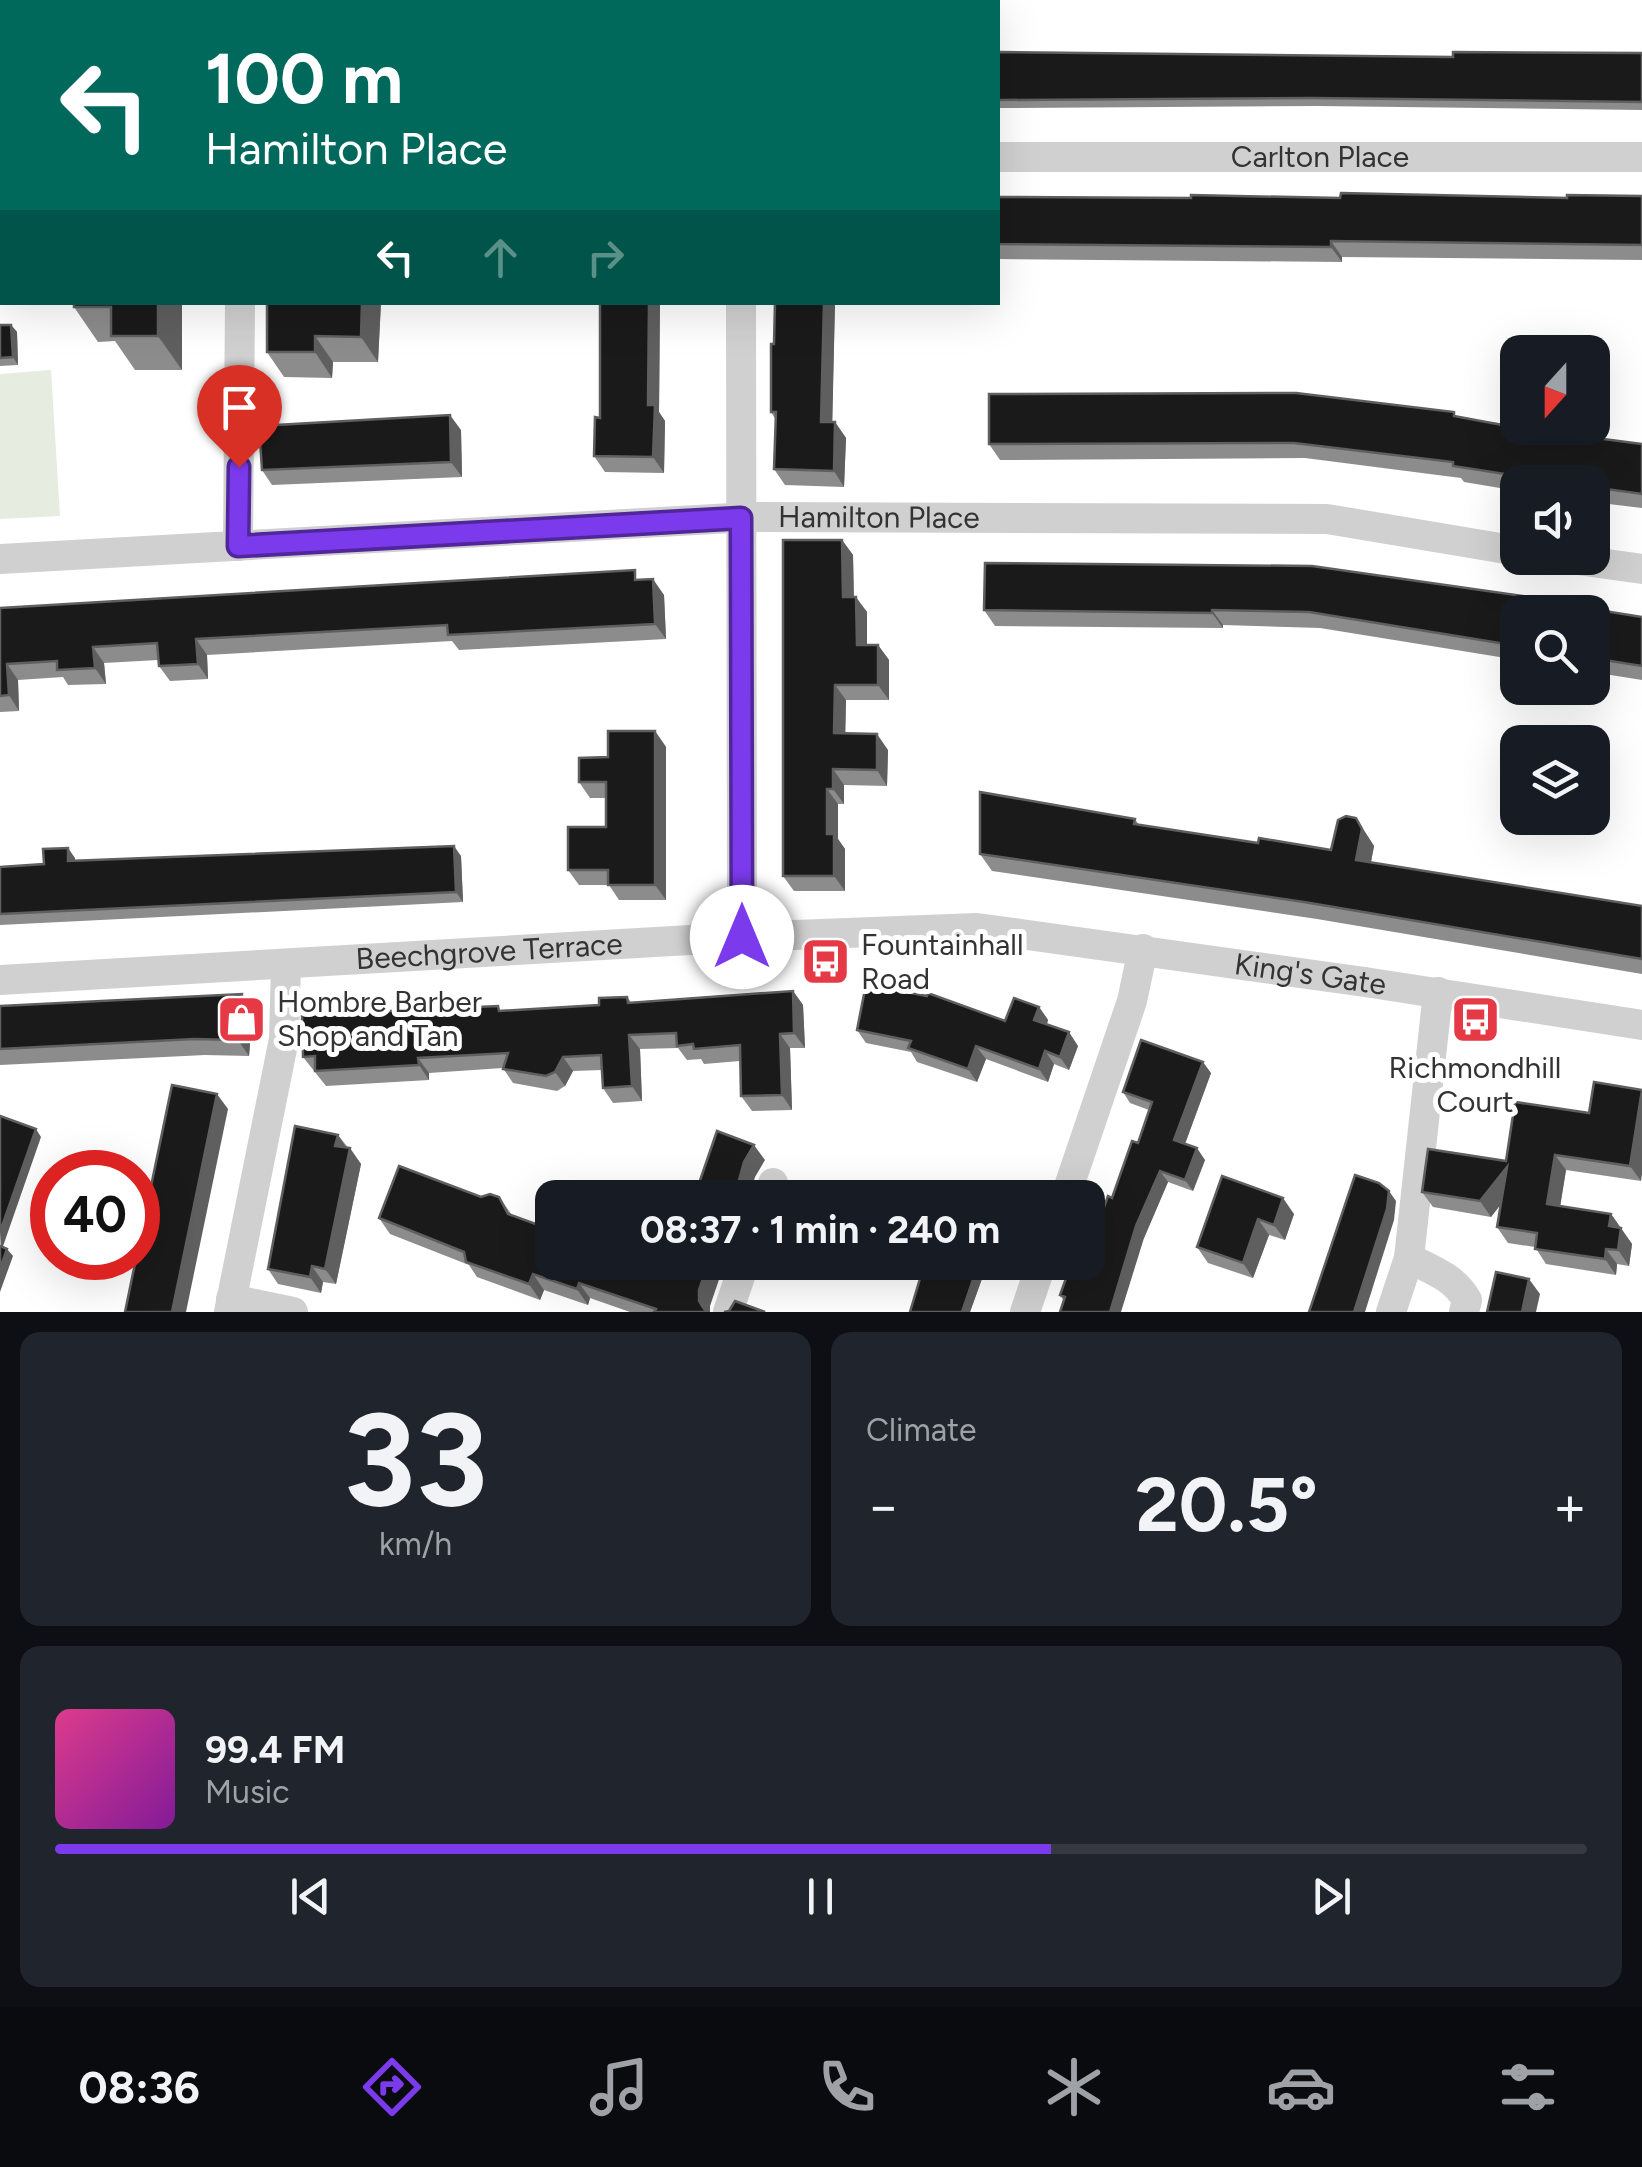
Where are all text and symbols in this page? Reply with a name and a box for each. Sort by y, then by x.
text: 100 m [205,36,403,121]
icon: left [40,40,170,170]
text: Hamilton Place [205,121,507,175]
street label: Carlton Place [1231,138,1409,175]
icon: left [368,230,423,285]
icon: ahead [473,230,528,285]
icon: right [578,230,633,285]
north arrow [1500,335,1610,445]
map controls [1500,335,1610,835]
pin [197,365,282,468]
icon: arrive [212,380,267,435]
button: sound [1500,465,1610,575]
street label: Hamilton Place [778,498,980,536]
button: search [1500,595,1610,705]
button: layers [1500,725,1610,835]
position arrow [690,885,794,989]
street label: Beechgrove Terrace [355,925,624,977]
place label: Fountainhall Road [861,926,1024,997]
bus stop icon: Fountainhall Road [800,936,852,988]
street label: King's Gate [1232,945,1389,1003]
place label: Hombre Barber Shop and Tan [277,983,482,1054]
shop icon: Hombre Barber Shop and Tan [216,993,268,1045]
bus stop icon: Richmondhill Court [1449,993,1501,1045]
place label: Richmondhill Court [1389,1049,1561,1120]
speed limit sign: 40 [30,1150,160,1280]
text: 08:37 · 1 min · 240 m [640,1207,1000,1253]
text: 33 [343,1382,488,1538]
text: Climate [866,1411,977,1449]
text: 20.5° [1135,1460,1318,1550]
text: − [866,1473,900,1539]
text: + [1553,1473,1587,1539]
text: km/h [379,1525,452,1563]
text: 99.4 FM [205,1727,345,1773]
text: Music [205,1773,290,1811]
icon: previous [283,1869,338,1924]
icon: pause [793,1869,848,1924]
icon: next [1304,1869,1359,1924]
icon: directions [357,2052,427,2122]
icon: music [584,2052,654,2122]
icon: phone [812,2052,882,2122]
icon: climate [1039,2052,1109,2122]
icon: car [1266,2052,1336,2122]
icon: filters [1493,2052,1563,2122]
text: 08:36 [79,2060,200,2114]

